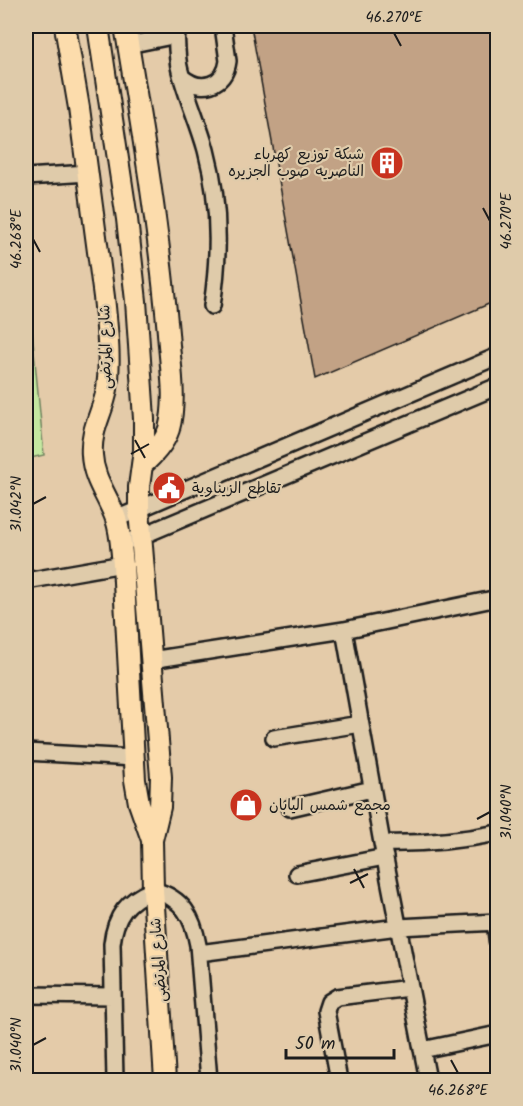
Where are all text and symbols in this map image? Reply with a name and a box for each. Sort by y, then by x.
text: 46.270°E [365,6,424,30]
place label: شبكة توزيع كهرباء الناصريه صوب الجزيره [228,143,364,184]
building icon: شبكة توزيع كهرباء الناصريه صوب الجزيره [369,145,405,181]
text: 46.270°E [495,191,519,250]
text: 46.268°E [5,208,29,269]
street label: شارع المرتضى [93,305,119,389]
public building icon: تقاطع الزيناوية [151,470,187,506]
text: 31.042°N [5,476,29,532]
place label: تقاطع الزيناوية [192,477,281,501]
text: 31.040°N [495,784,519,840]
shop icon: مجمع شمس اليابان [228,787,264,823]
place label: مجمع شمس اليابان [269,794,391,818]
street label: شارع المرتضى [144,917,174,1003]
text: 31.040°N [5,1017,29,1073]
scale bar [286,1022,394,1060]
text: 50 m [295,1030,335,1059]
text: 46.268°E [428,1079,489,1103]

